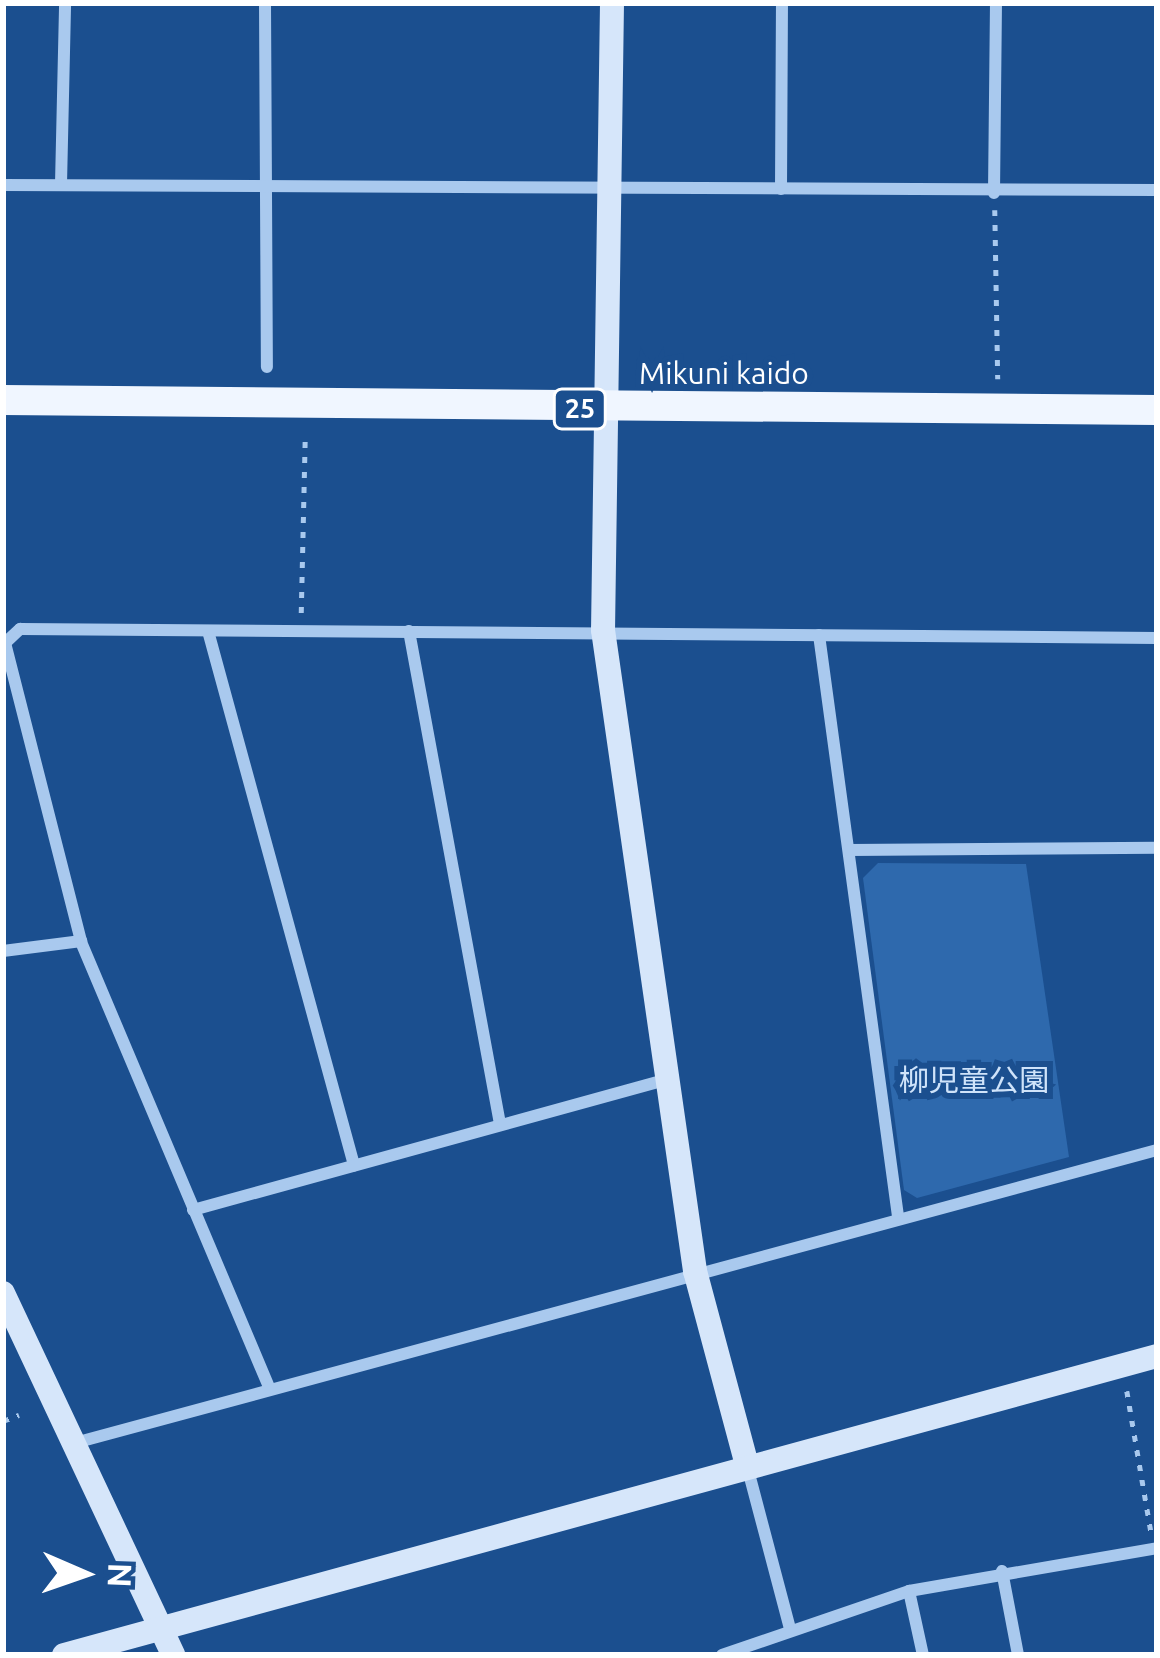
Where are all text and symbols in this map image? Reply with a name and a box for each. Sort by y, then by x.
street label: Mikuni kaido [639,355,809,391]
road number: 25 [550,388,610,430]
park label: 柳児童公園 [899,1062,1049,1098]
north arrow [24,1514,144,1634]
text: N [102,1562,139,1588]

